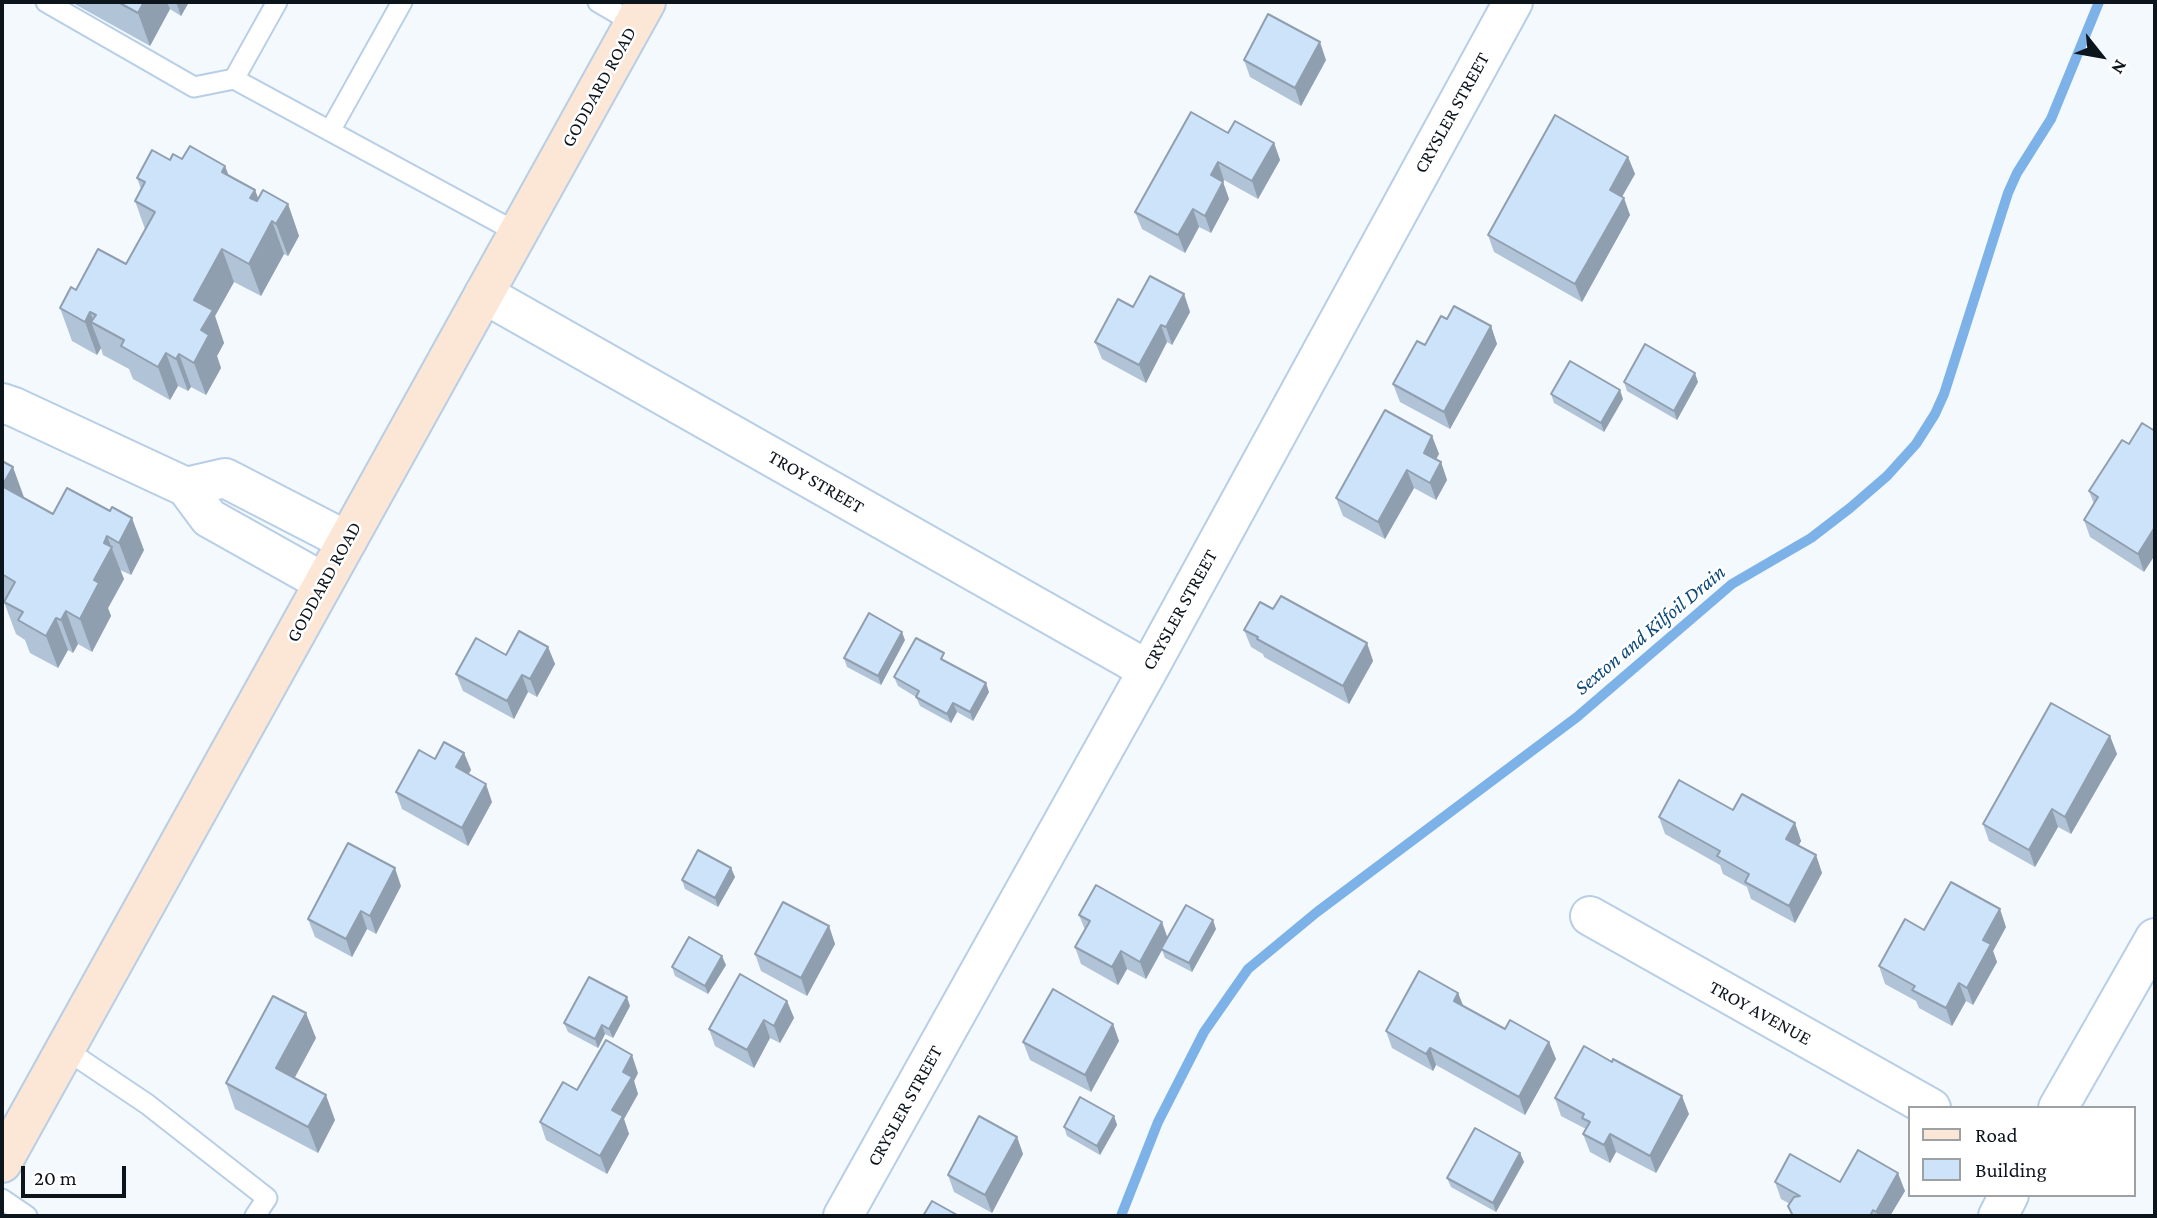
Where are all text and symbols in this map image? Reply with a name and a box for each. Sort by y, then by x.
north arrow [2066,21,2136,91]
street label: GODDARD ROAD [557,23,641,151]
street label: CRYSLER STREET [1409,49,1495,177]
text: N [2107,56,2132,78]
street label: TROY STREET [764,445,868,519]
street label: GODDARD ROAD [282,518,366,646]
street label: CRYSLER STREET [1137,546,1223,674]
water label: Sexton and Kilfoil Drain [1569,560,1731,700]
street label: TROY AVENUE [1705,976,1815,1050]
street label: CRYSLER STREET [862,1042,948,1170]
legend [1909,1106,2136,1197]
text: Road [1975,1123,2018,1147]
scale bar [24,1152,130,1196]
text: Building [1975,1158,2047,1182]
text: 20 m [34,1166,77,1190]

